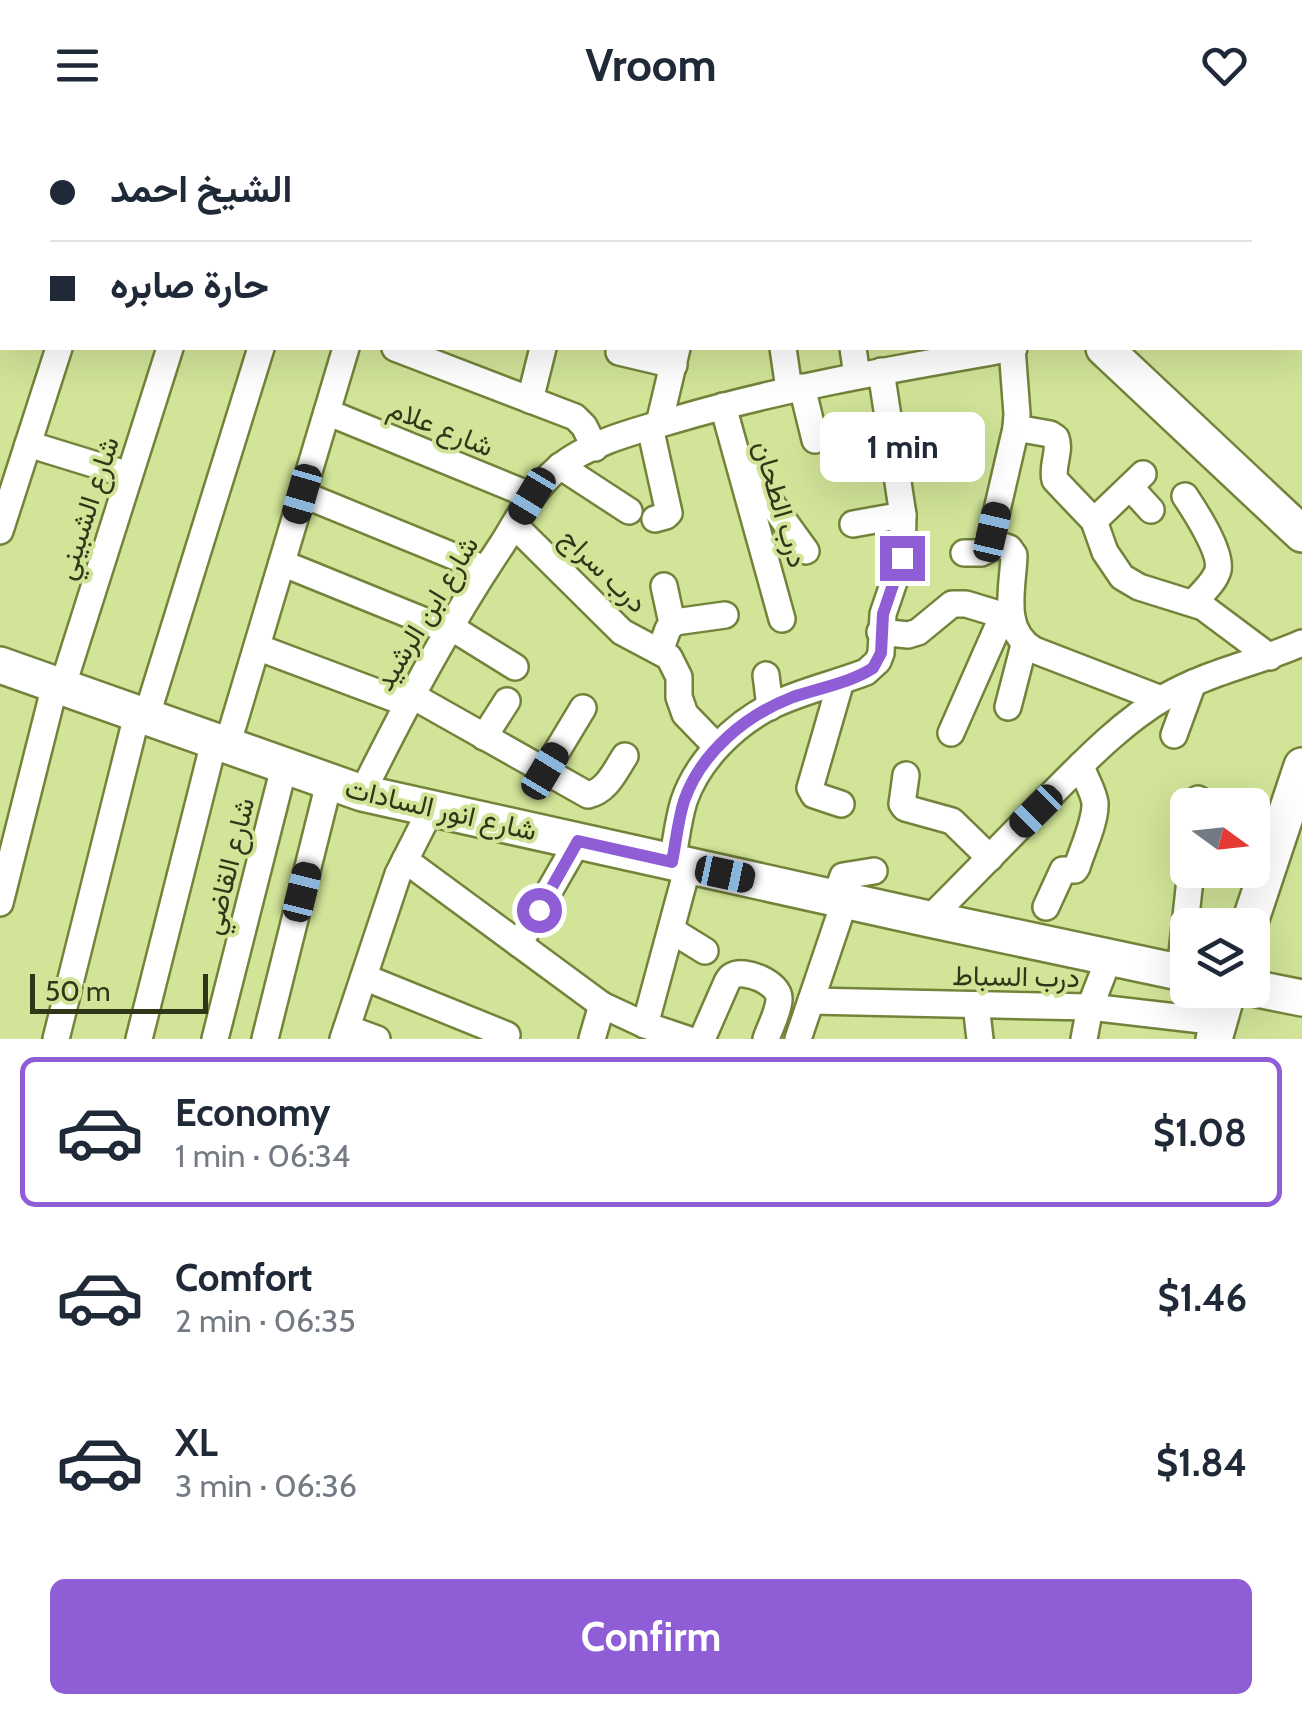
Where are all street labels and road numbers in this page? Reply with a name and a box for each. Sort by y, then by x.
street label: شارع علام [383,390,499,465]
street label: شارع الشبيني [48,432,132,586]
street label: درب الطحان [746,437,815,572]
street label: درب سراج [552,520,655,621]
street label: شارع ابن الرشيد [367,530,487,697]
street label: شارع انور السادات [342,770,540,849]
street label: شارع القاضي [195,794,267,940]
street label: درب السباط [952,958,1080,995]

